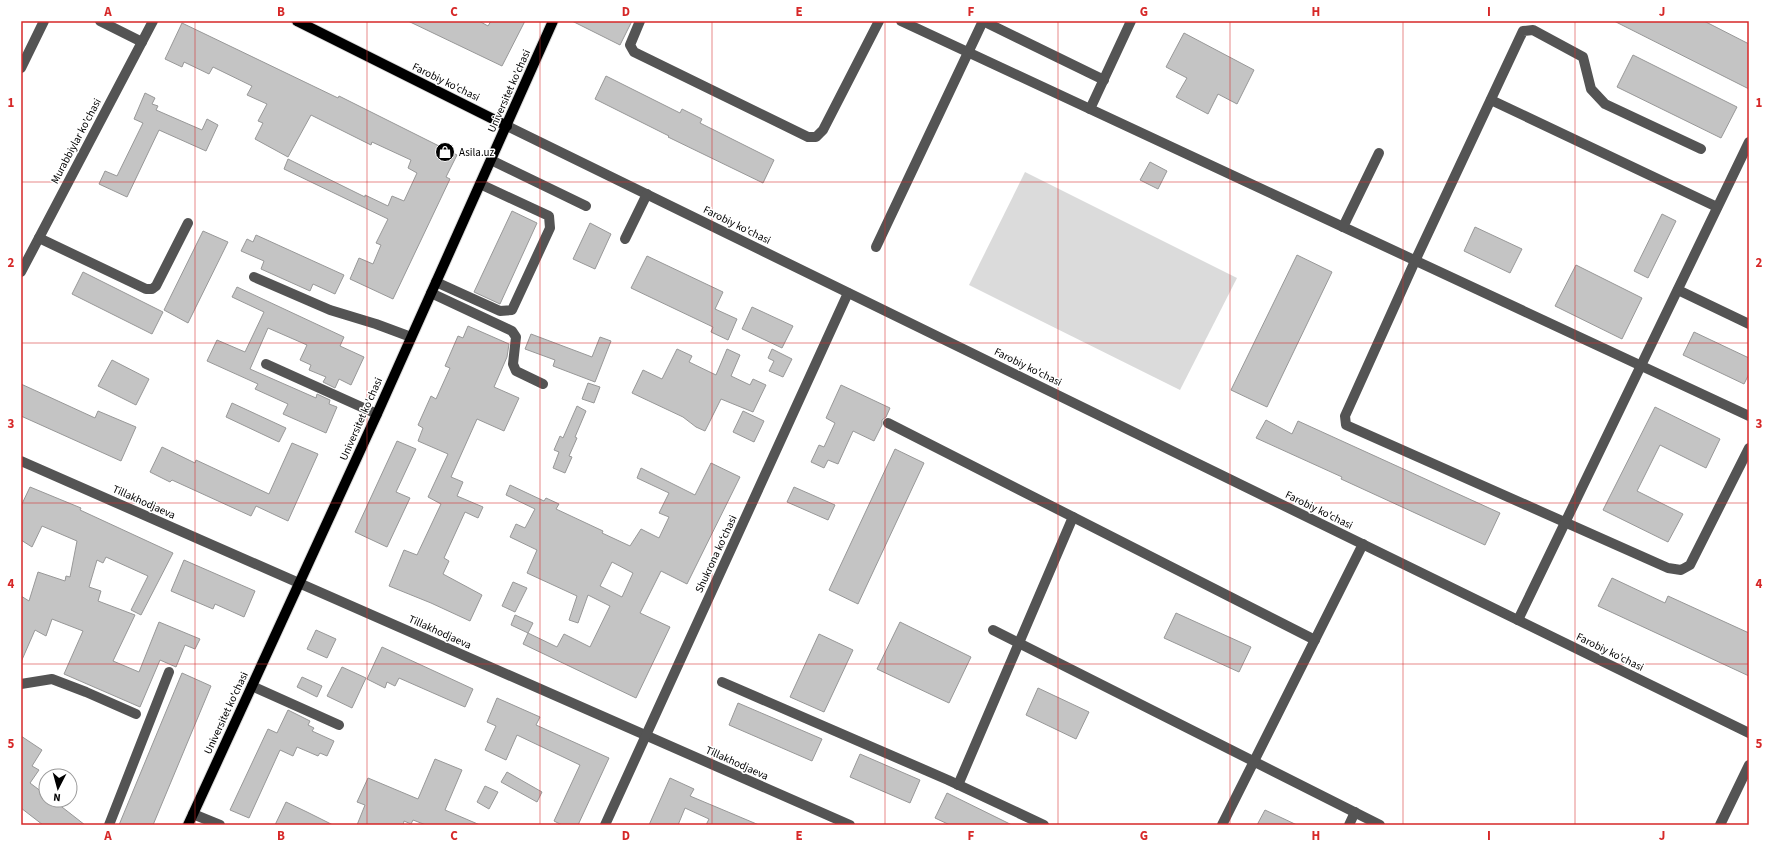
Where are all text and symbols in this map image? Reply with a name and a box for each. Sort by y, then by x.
text: A [103,3,112,21]
text: B [277,3,285,21]
text: C [450,3,458,21]
text: D [622,3,630,21]
text: E [795,3,803,21]
text: F [968,3,975,21]
text: G [1140,3,1148,21]
text: H [1312,3,1320,21]
text: I [1487,3,1491,21]
text: J [1659,3,1665,21]
street label: Universitet ko'chasi [484,47,534,135]
street label: Farobiy ko'chasi [410,59,482,105]
text: 1 [8,94,15,112]
text: 1 [1756,94,1763,112]
street label: Murabbiylar ko'chasi [47,96,105,186]
shop icon: Asila.uz [434,141,456,163]
place label: Asila.uz [459,145,495,160]
street label: Farobiy ko'chasi [701,202,773,248]
text: 2 [8,254,15,272]
text: 2 [1756,254,1763,272]
street label: Farobiy ko'chasi [992,344,1064,390]
street label: Universitet ko'chasi [336,375,386,463]
text: 3 [8,415,15,433]
text: 3 [1756,415,1763,433]
street label: Tillakhodjaeva [110,481,178,523]
street label: Farobiy ko'chasi [1283,487,1355,533]
street label: Shukrona koʻchasi [691,513,741,595]
text: 4 [8,575,15,593]
text: 4 [1756,575,1763,593]
street label: Tillakhodjaeva [406,611,474,653]
street label: Farobiy ko'chasi [1574,629,1646,675]
street label: Universitet ko'chasi [200,669,252,757]
text: 5 [8,735,15,753]
text: 5 [1756,735,1763,753]
street label: Tillakhodjaeva [703,742,771,784]
north arrow [38,768,78,808]
text: N [53,790,61,805]
text: A [103,827,112,845]
text: B [277,827,285,845]
text: C [450,827,458,845]
text: D [622,827,630,845]
text: E [795,827,803,845]
text: F [968,827,975,845]
text: G [1140,827,1148,845]
text: H [1312,827,1320,845]
text: I [1487,827,1491,845]
text: J [1659,827,1665,845]

